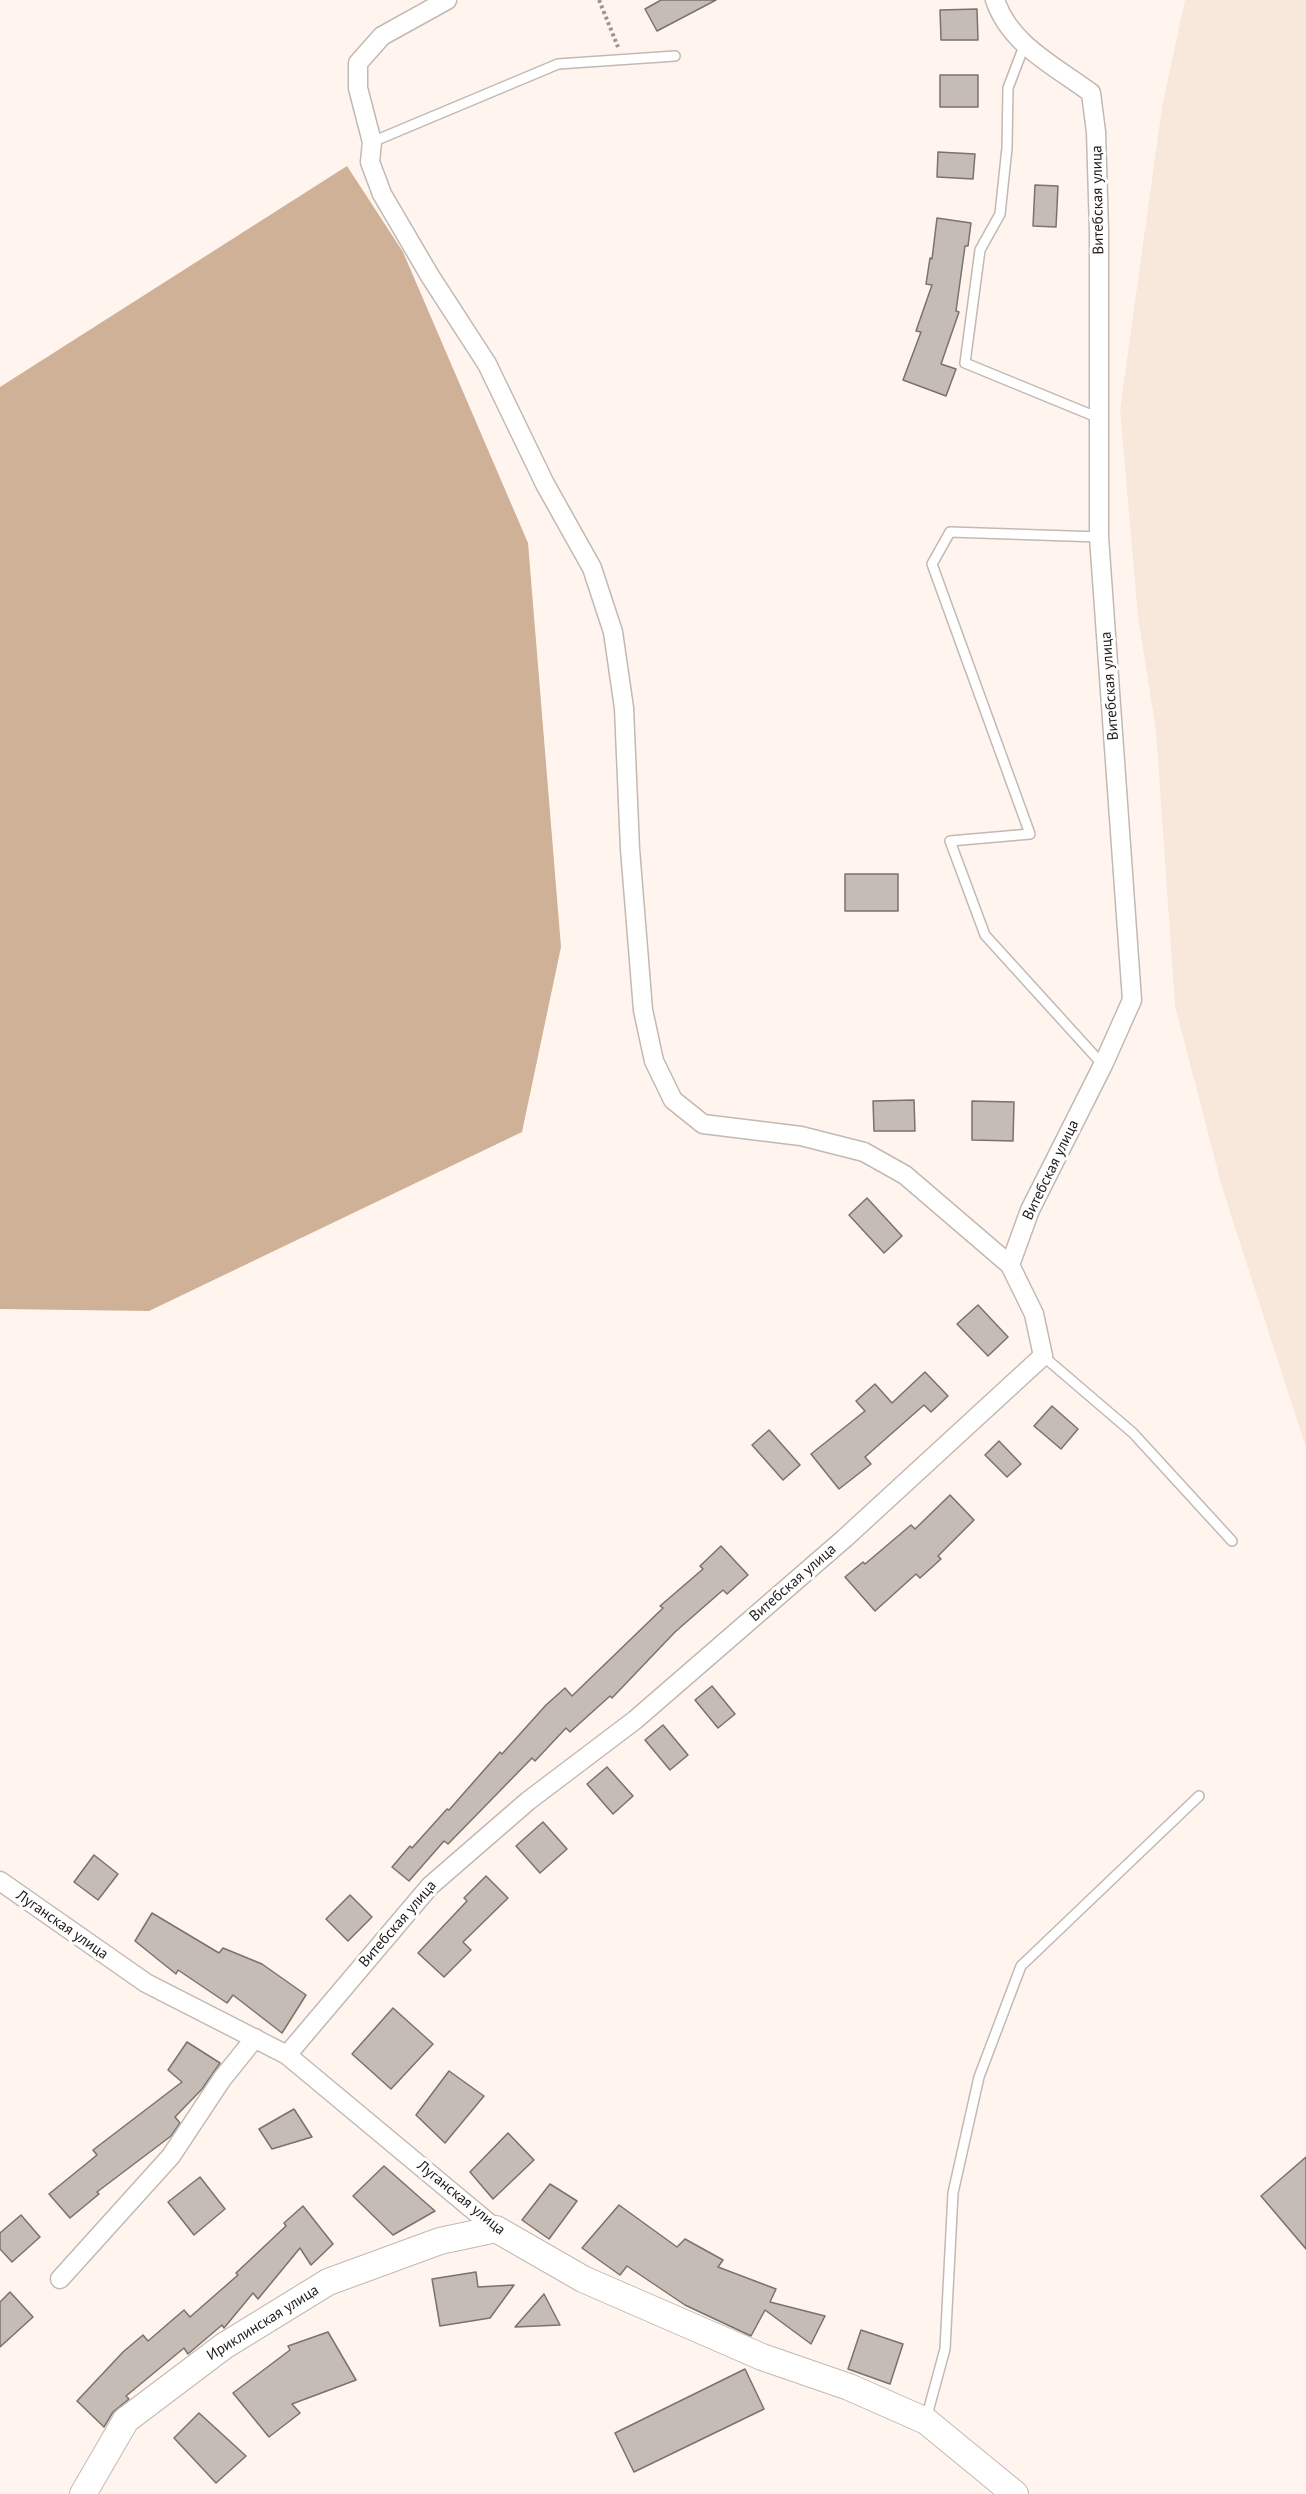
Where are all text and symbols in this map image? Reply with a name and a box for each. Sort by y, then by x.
street label: Витебская улица [1088,145,1108,255]
street label: Витебская улица [1097,631,1123,741]
street label: Витебская улица [1019,1117,1083,1223]
street label: Витебская улица [746,1540,840,1626]
street label: Витебская улица [355,1877,441,1971]
street label: Луганская улица [13,1887,111,1963]
street label: Луганская улица [413,2157,509,2239]
street label: Ириклинская улица [204,2281,322,2365]

